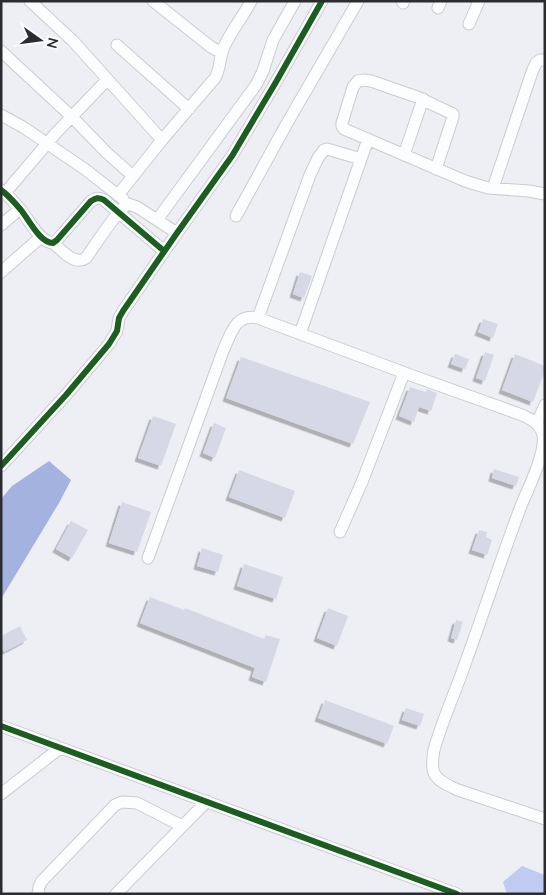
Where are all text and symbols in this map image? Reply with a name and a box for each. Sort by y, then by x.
north arrow [15,15,65,65]
text: N [42,36,63,50]

